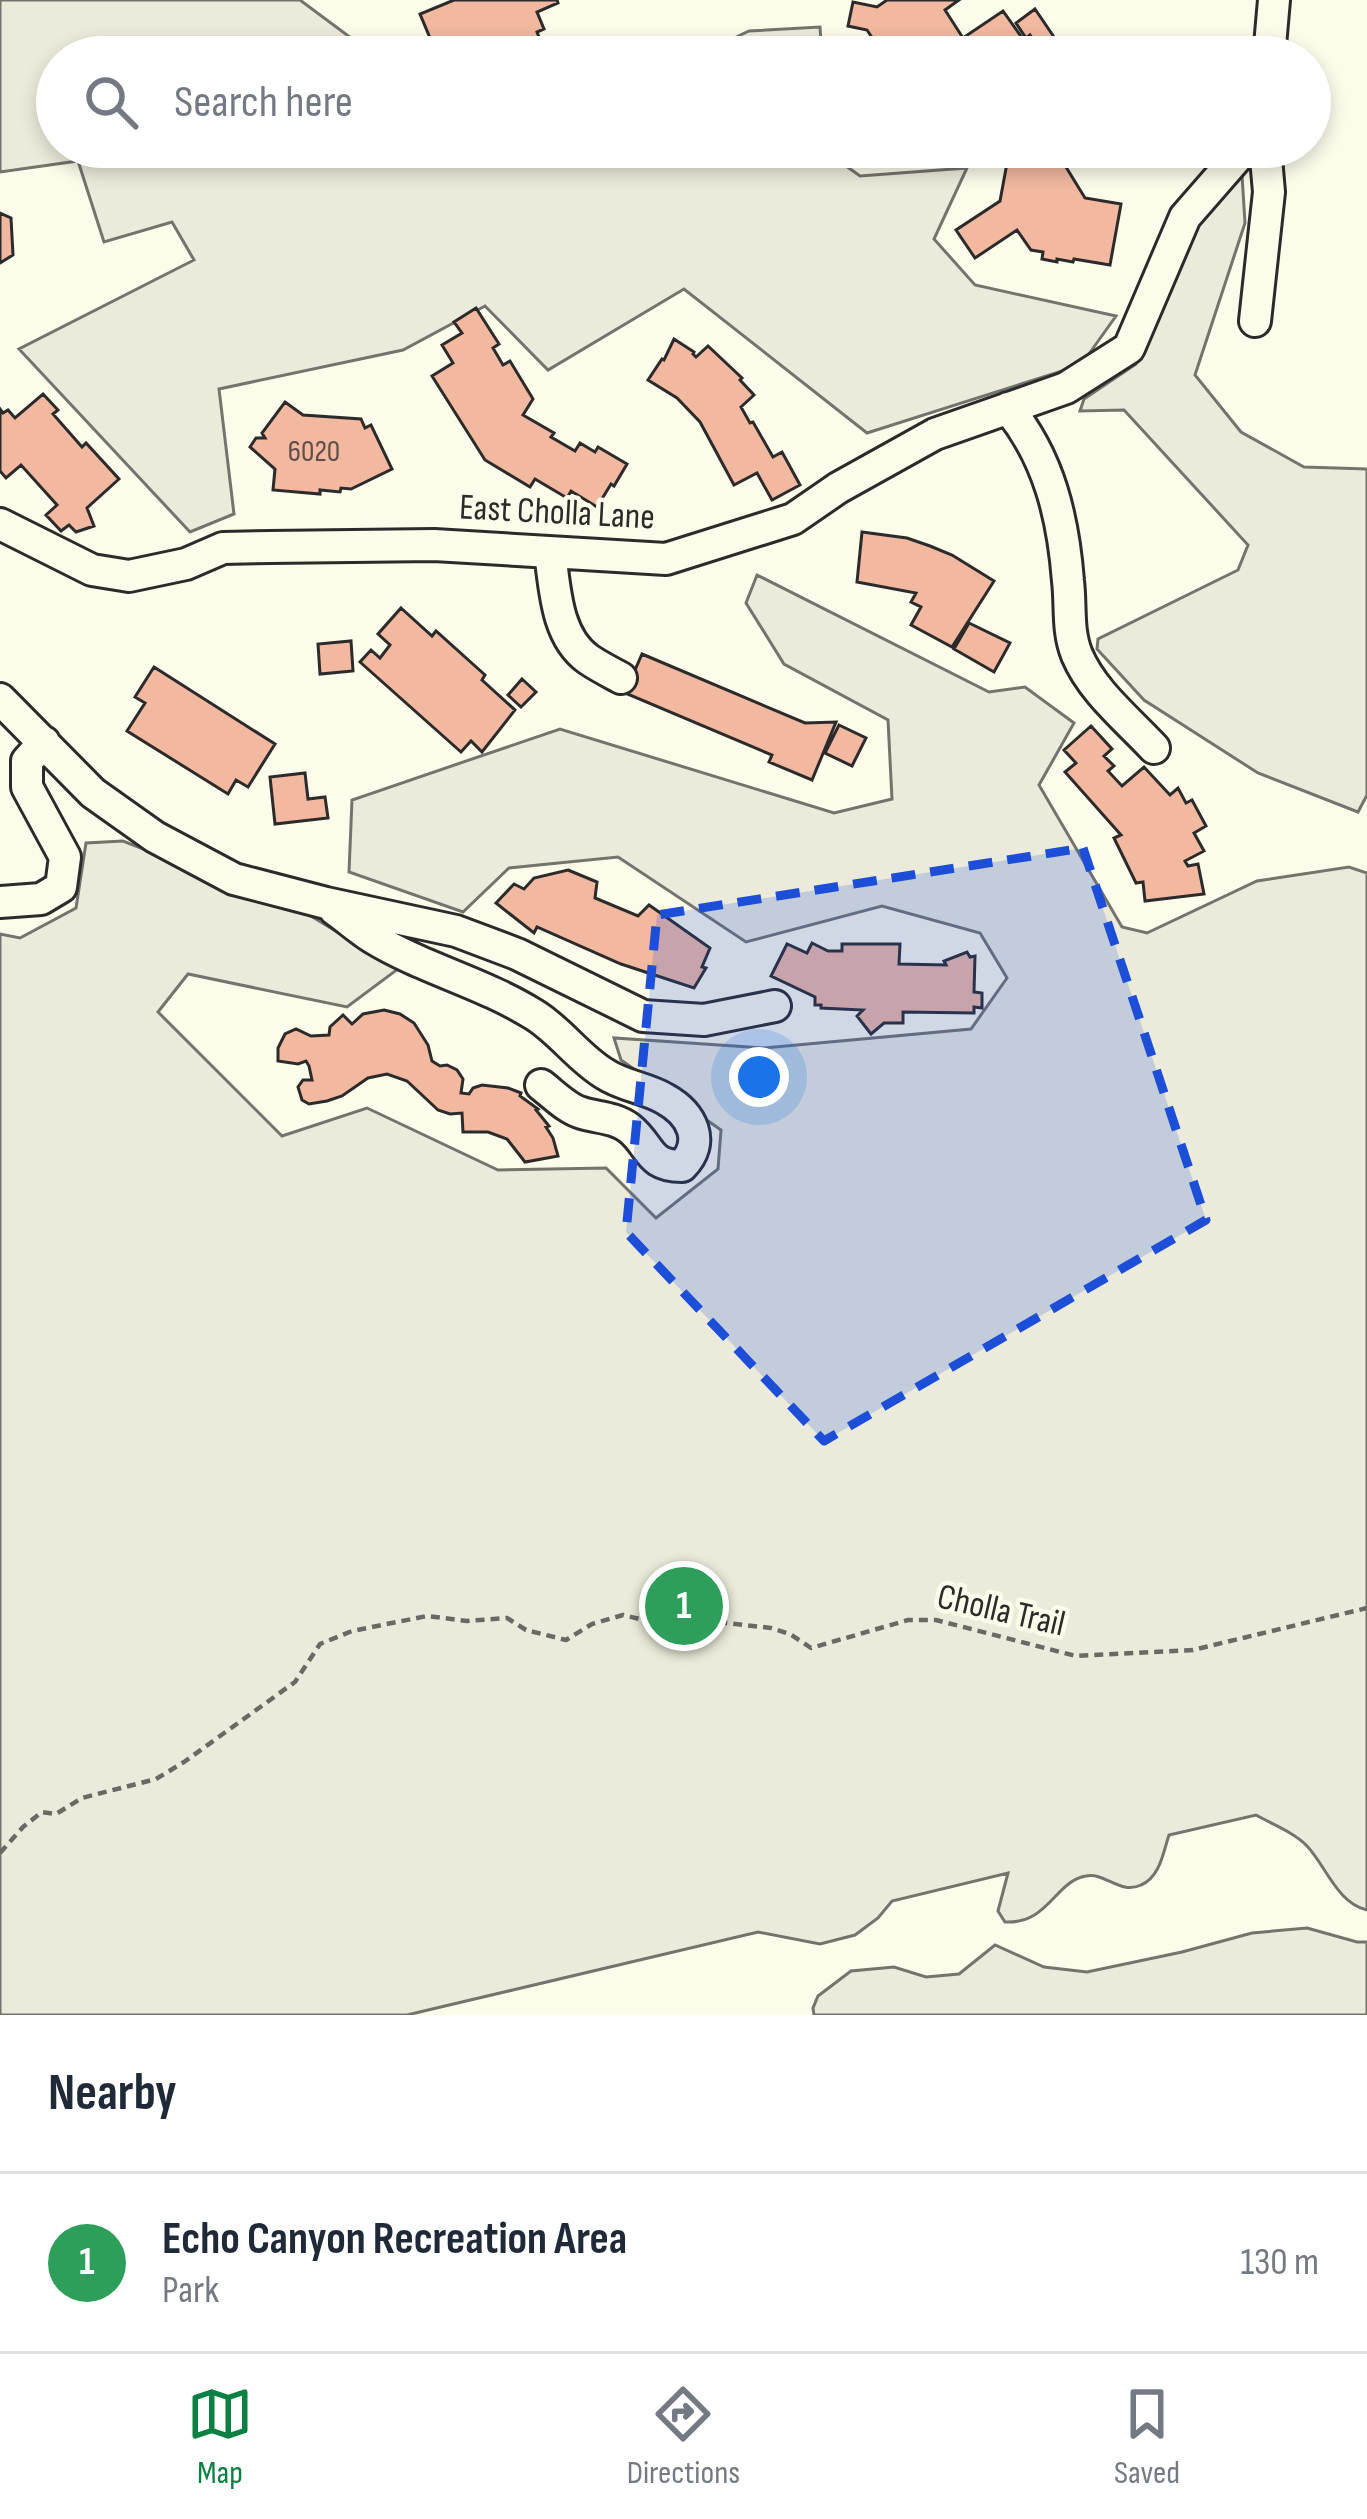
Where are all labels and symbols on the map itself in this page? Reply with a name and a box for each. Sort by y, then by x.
house number: 6020 [288,434,340,470]
street label: East Cholla Lane [458,486,656,540]
your location [729,1047,789,1107]
pin: 1 [645,1561,723,1651]
street label: Cholla Trail [933,1575,1069,1647]

